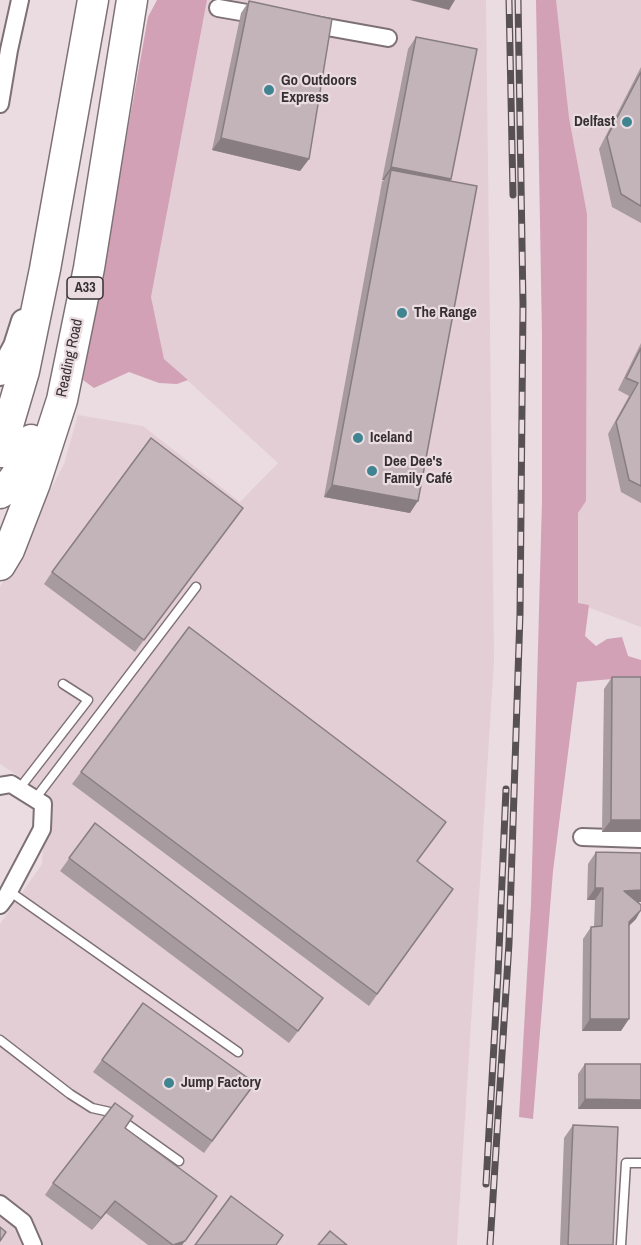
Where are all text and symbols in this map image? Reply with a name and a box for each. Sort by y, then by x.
place label: Go Outdoors Express [281,72,357,107]
marker: Go Outdoors Express [262,83,276,97]
place label: Delfast [574,113,615,131]
marker: Delfast [620,115,634,129]
road number: A33 [67,277,103,299]
place label: The Range [414,304,477,322]
marker: The Range [395,306,409,320]
street label: Reading Road [53,317,87,399]
place label: Iceland [370,429,412,447]
marker: Iceland [351,431,365,445]
place label: Dee Dee's Family Café [384,453,452,488]
marker: Dee Dee's Family Café [365,464,379,478]
place label: Jump Factory [181,1074,261,1092]
marker: Jump Factory [162,1076,176,1090]

